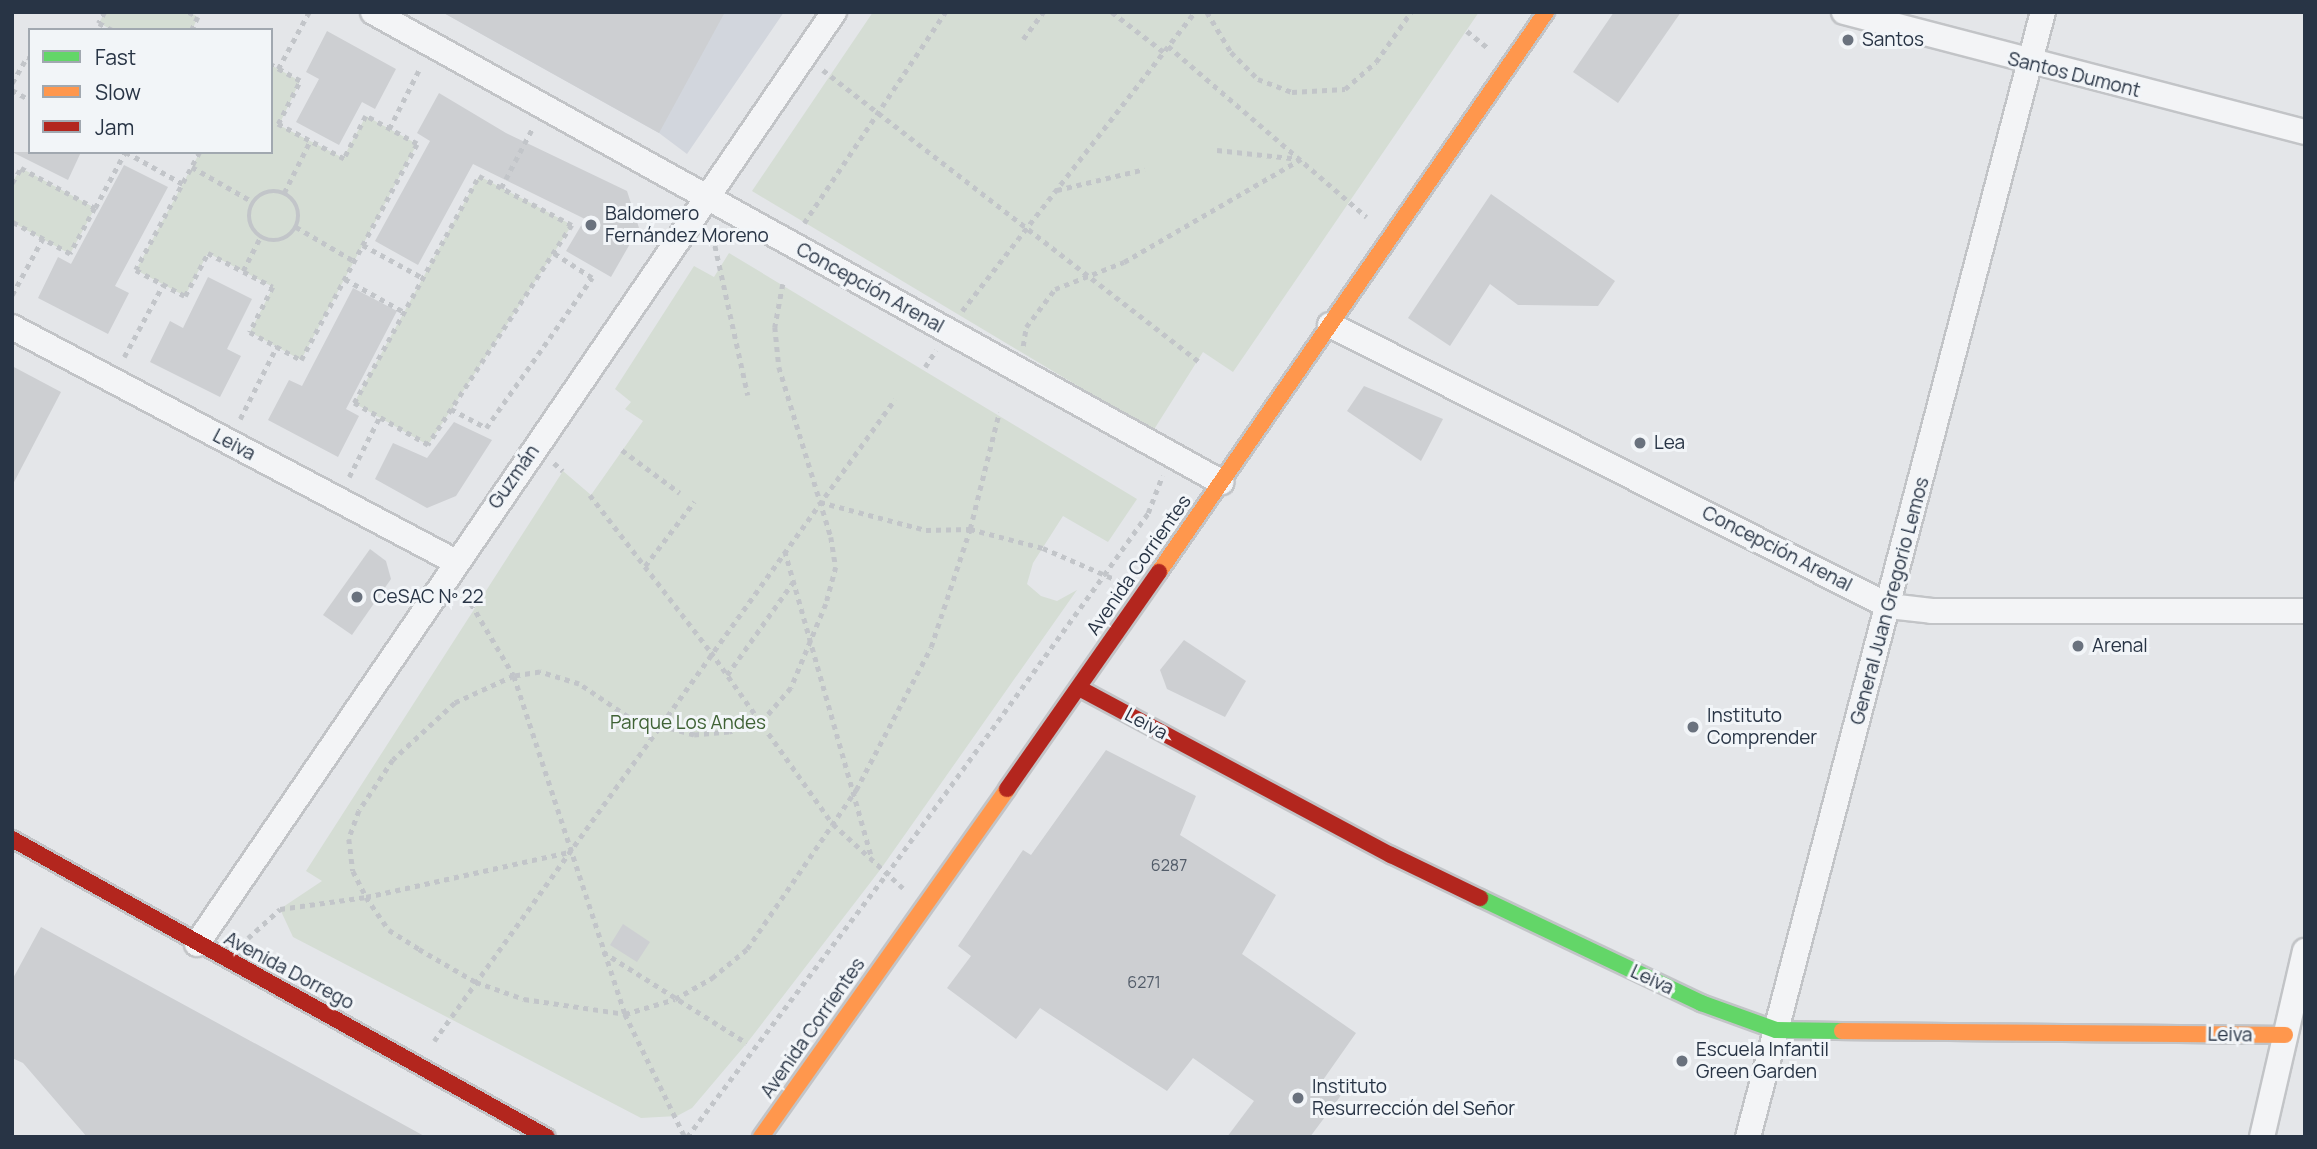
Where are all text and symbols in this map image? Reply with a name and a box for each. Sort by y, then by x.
legend [28,28,273,154]
place label: Santos [1862,29,1924,51]
marker: Santos [1840,32,1856,48]
text: Fast [95,43,136,71]
street label: Santos Dumont [2005,47,2143,103]
text: Slow [95,78,141,106]
text: Jam [95,113,134,141]
place label: Baldomero Fernández Moreno [605,203,769,247]
marker: Baldomero Fernández Moreno [583,217,599,233]
street label: Concepción Arenal [792,238,948,338]
street label: Leiva [209,424,259,466]
place label: Lea [1654,432,1685,454]
marker: Lea [1632,435,1648,451]
street label: Guzmán [484,441,544,513]
street label: General Juan Gregorio Lemos [1846,475,1934,727]
street label: Avenida Corrientes [1082,490,1196,640]
street label: Concepción Arenal [1698,501,1856,597]
place label: CeSAC Nº 22 [373,586,483,608]
marker: CeSAC Nº 22 [347,587,367,607]
place label: Arenal [2092,635,2148,657]
marker: Arenal [2070,638,2086,654]
street label: Leiva [1121,703,1171,745]
place label: Instituto Comprender [1707,705,1817,749]
park label: Parque Los Andes [610,712,766,734]
marker: Instituto Comprender [1685,719,1701,735]
house number: 6287 [1151,855,1187,875]
street label: Avenida Dorrego [220,927,358,1015]
street label: Avenida Corrientes [756,953,870,1103]
street label: Leiva [1627,960,1677,1000]
house number: 6271 [1127,972,1161,992]
street label: Leiva [2207,1023,2253,1047]
place label: Escuela Infantil Green Garden [1696,1039,1829,1083]
marker: Escuela Infantil Green Garden [1674,1053,1690,1069]
place label: Instituto Resurrección del Señor [1312,1076,1515,1120]
marker: Instituto Resurrección del Señor [1290,1090,1306,1106]

